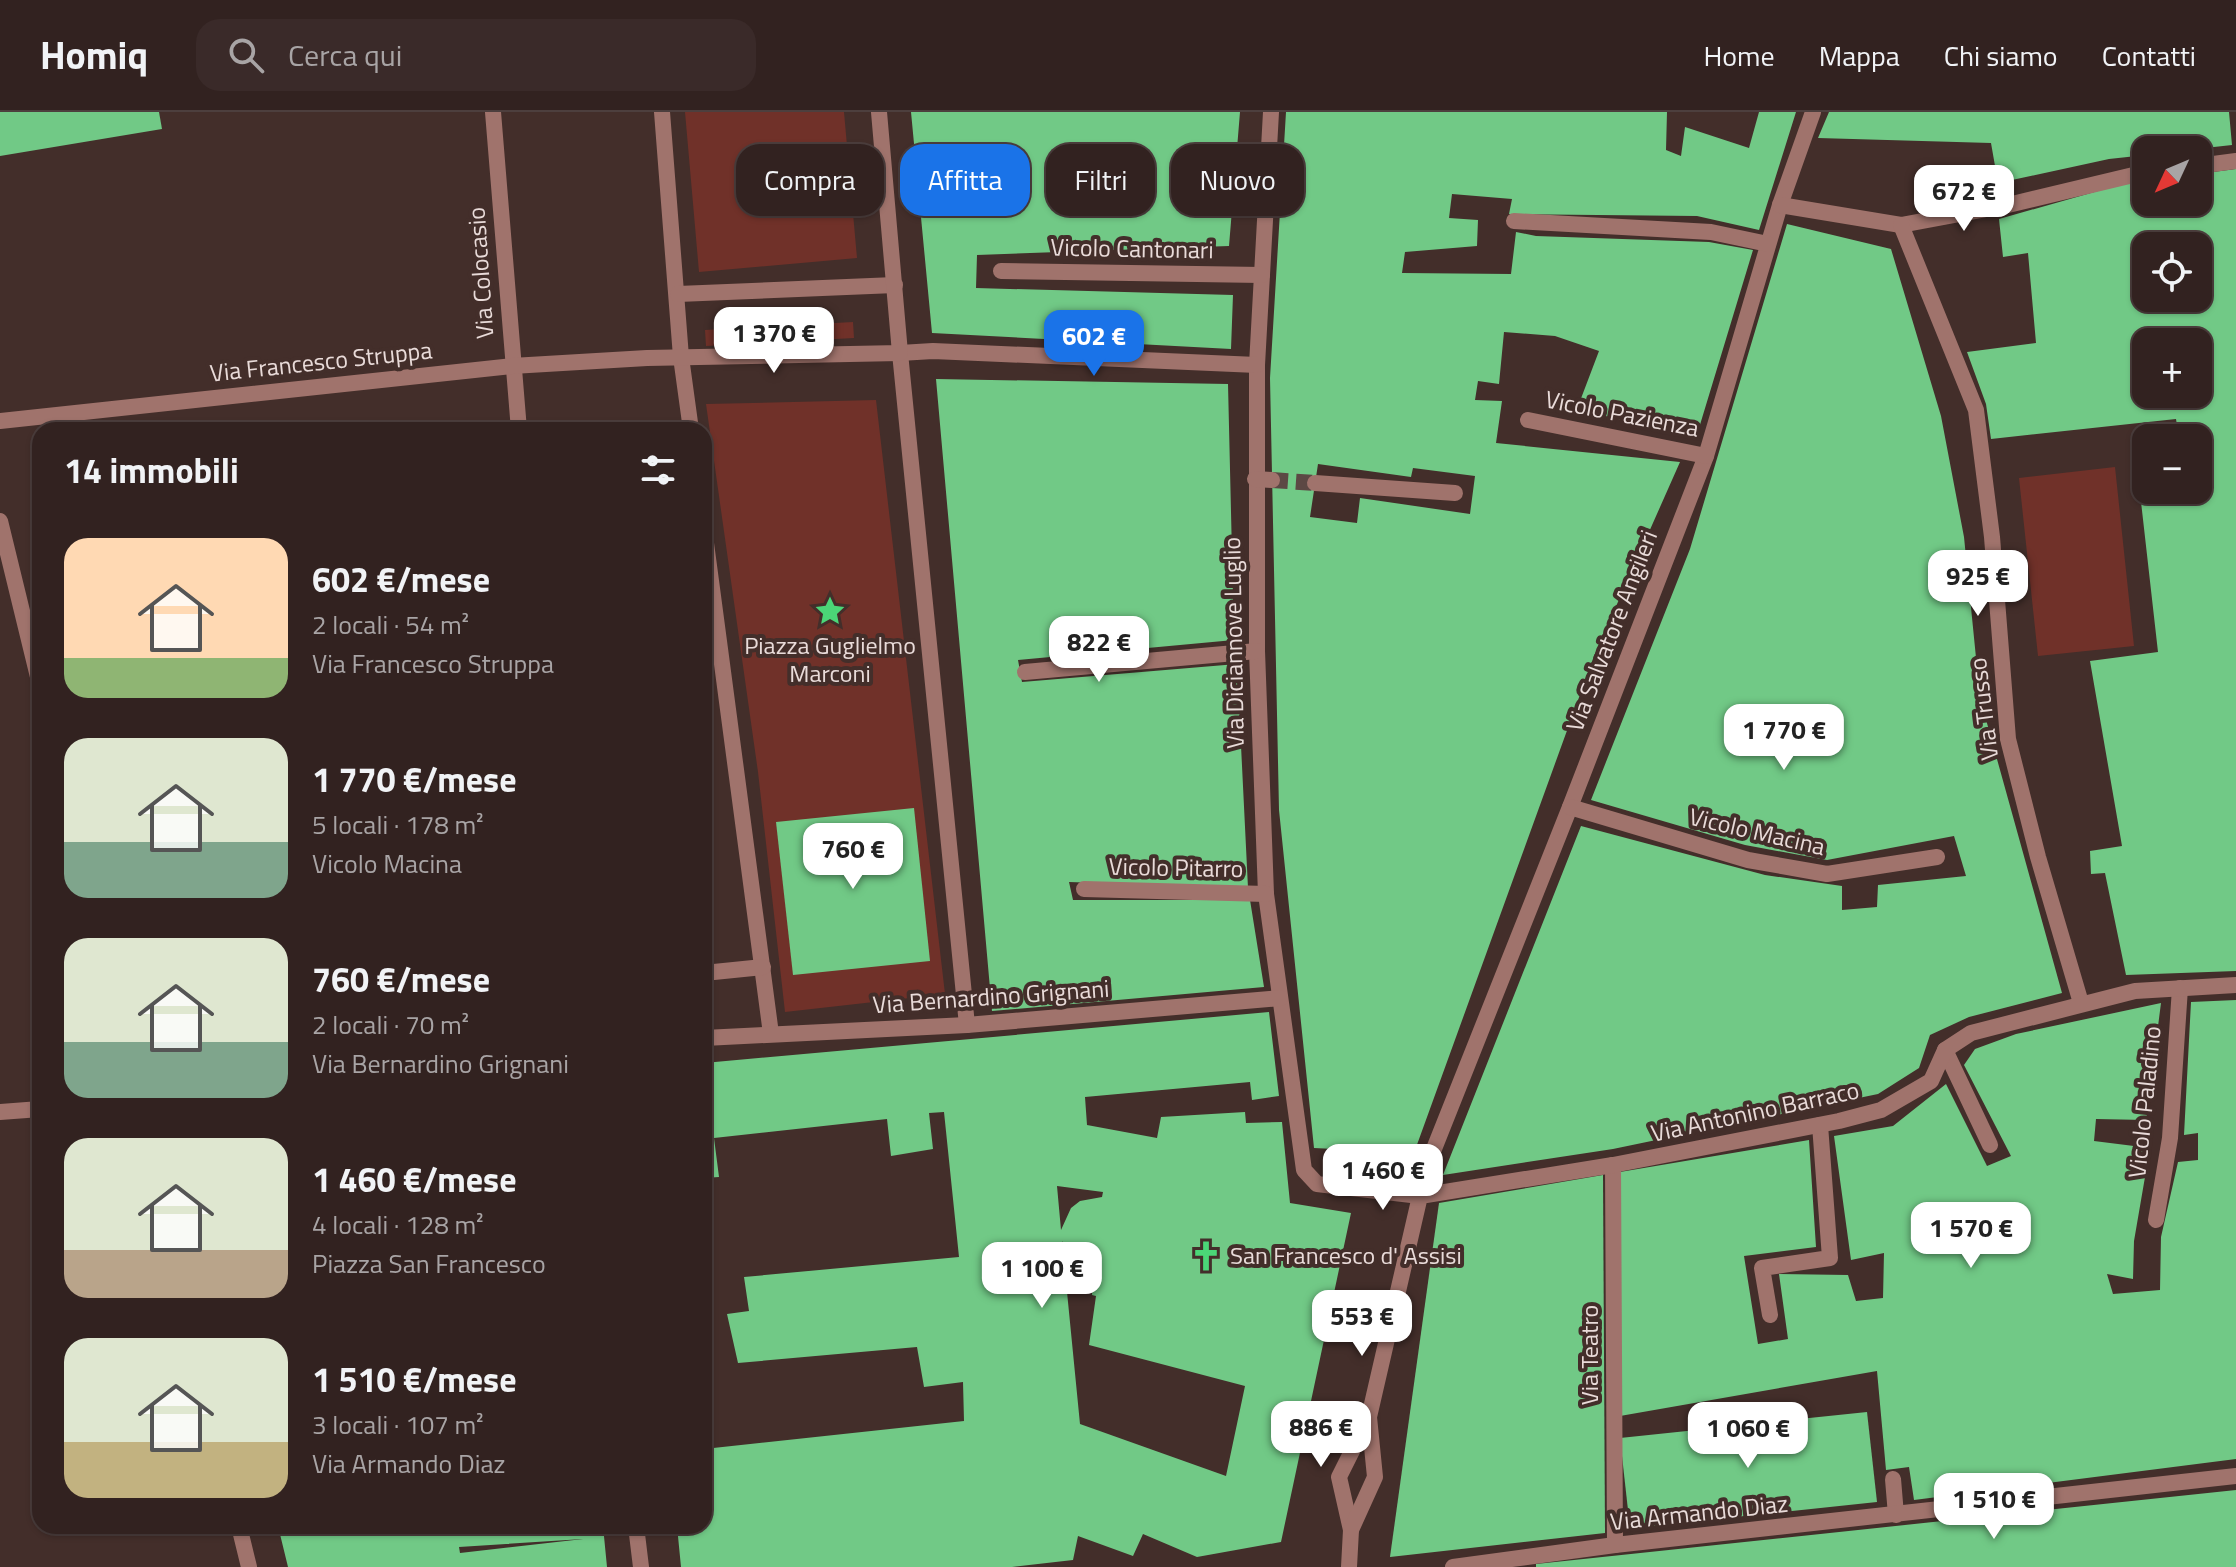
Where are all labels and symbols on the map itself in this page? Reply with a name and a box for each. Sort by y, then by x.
north arrow [2132,136,2212,216]
pin: 672 € [1908,165,2020,233]
street label: Via Colocasio [457,206,503,340]
street label: Vicolo Cantonari [1050,229,1214,267]
pin: 1 370 € [700,307,848,375]
pin: 602 € [1038,310,1150,378]
street label: Via Francesco Struppa [208,331,434,391]
street label: Vicolo Pazienza [1542,380,1702,446]
street label: Via Salvatore Angileri [1556,525,1666,737]
street label: Via Diciannove Luglio [1213,537,1253,749]
pin: 925 € [1922,550,2034,618]
place icon: Piazza Guglielmo Marconi [813,594,847,628]
pin: 822 € [1043,616,1155,684]
place label: Piazza Guglielmo Marconi [744,627,916,691]
street label: Via Trusso [1959,656,2007,763]
pin: 1 770 € [1710,704,1858,772]
street label: Vicolo Macina [1686,798,1829,864]
pin: 760 € [797,823,909,891]
street label: Vicolo Pitarro [1108,848,1244,886]
street label: Via Bernardino Grignani [871,970,1110,1022]
street label: Vicolo Paladino [2118,1024,2170,1180]
street label: Via Antonino Barraco [1647,1071,1862,1151]
pin: 1 460 € [1309,1144,1457,1212]
pin: 1 570 € [1897,1202,2045,1270]
place label: San Francesco d' Assisi [1230,1237,1462,1273]
church icon: San Francesco d' Assisi [1189,1239,1223,1273]
pin: 1 100 € [968,1242,1116,1310]
pin: 553 € [1306,1290,1418,1358]
street label: Via Teatro [1571,1305,1607,1405]
pin: 886 € [1265,1401,1377,1469]
pin: 1 060 € [1674,1402,1822,1470]
pin: 1 510 € [1920,1473,2068,1541]
street label: Via Armando Diaz [1608,1485,1790,1539]

